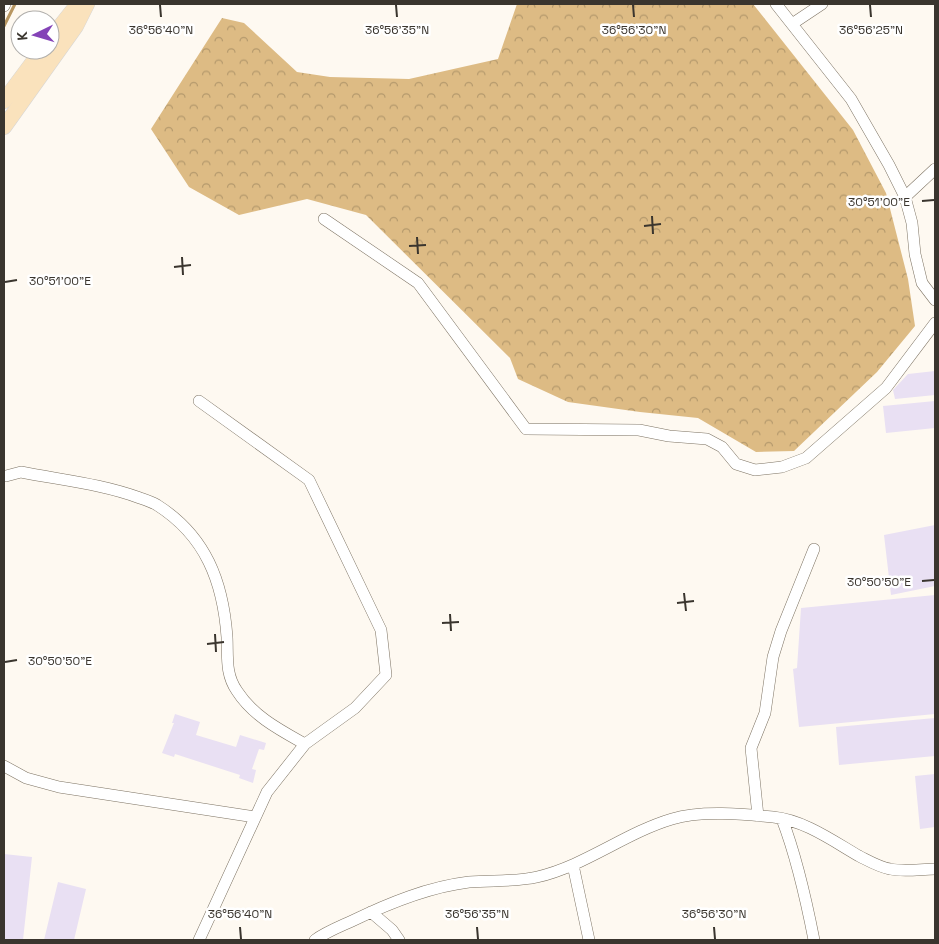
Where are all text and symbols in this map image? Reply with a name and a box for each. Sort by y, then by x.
north arrow [10,10,60,60]
text: 36°56'40"N [129,22,193,38]
text: 36°56'35"N [365,22,429,38]
text: 36°56'30"N [602,22,666,38]
text: 36°56'25"N [839,22,903,38]
text: K [13,31,31,41]
text: 30°51'00"E [848,194,910,210]
text: 30°51'00"E [29,273,91,289]
text: 30°50'50"E [847,574,911,590]
text: 30°50'50"E [28,653,92,669]
text: 36°56'40"N [208,906,272,922]
text: 36°56'35"N [445,906,509,922]
text: 36°56'30"N [682,906,746,922]

